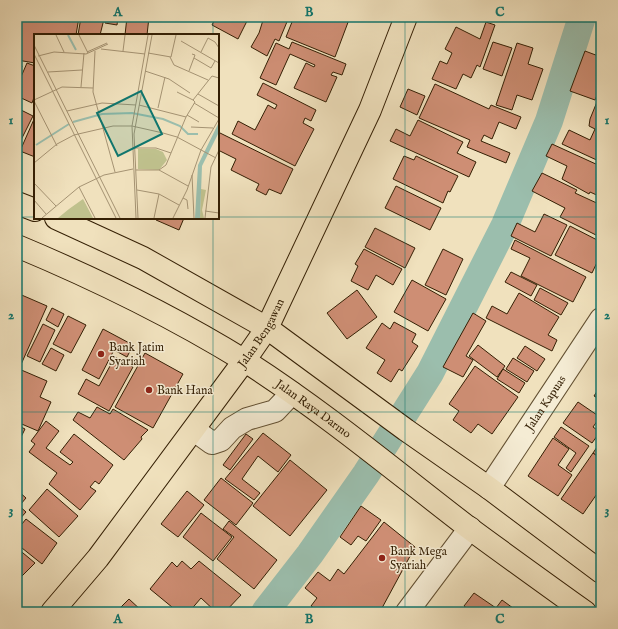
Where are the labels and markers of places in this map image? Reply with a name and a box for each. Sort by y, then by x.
place label: Bank Jatim Syariah [109,340,164,369]
marker: Bank Jatim Syariah [96,349,106,359]
place label: Bank Hana [157,383,213,398]
marker: Bank Hana [144,385,154,395]
place label: Bank Mega Syariah [390,544,448,573]
marker: Bank Mega Syariah [377,553,387,563]

